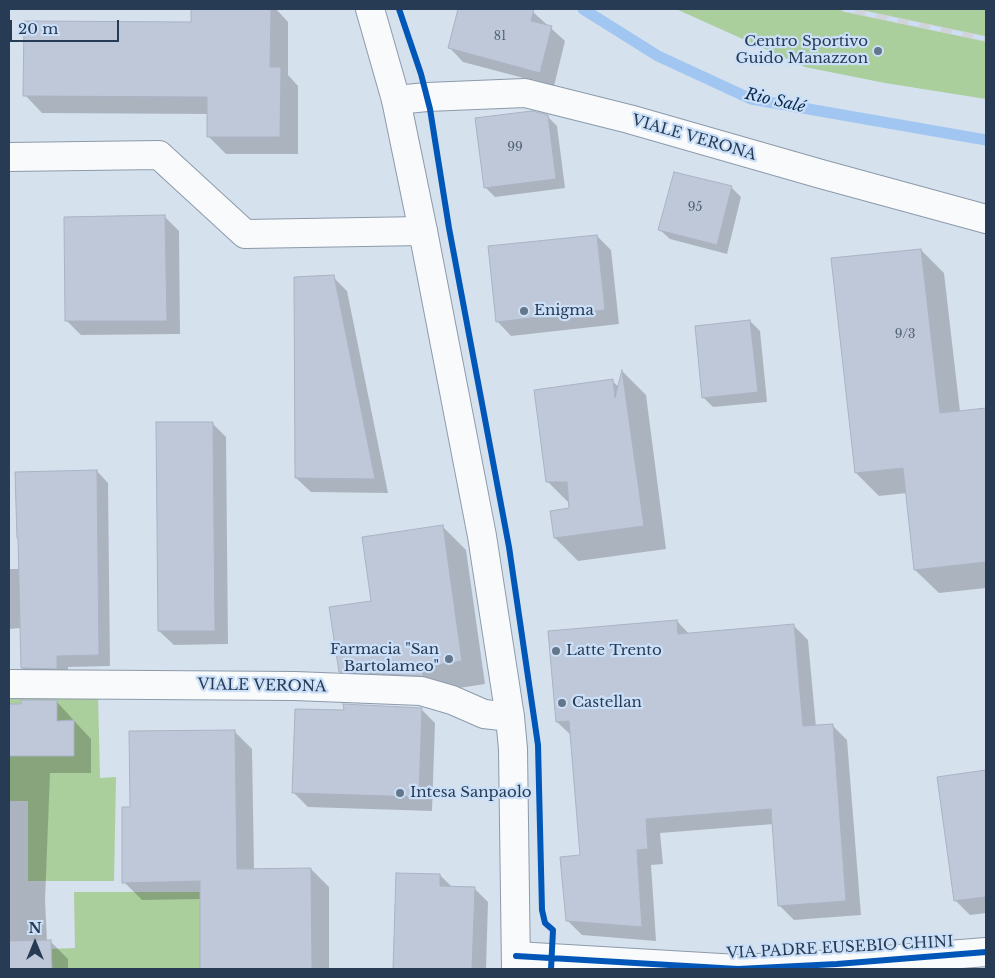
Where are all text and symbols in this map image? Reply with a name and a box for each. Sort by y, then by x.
scale bar [12,10,121,42]
text: 20 m [18,19,58,38]
house number: 81 [494,30,506,44]
place label: Centro Sportivo Guido Manazzon [735,33,868,68]
marker: Centro Sportivo Guido Manazzon [872,45,884,57]
water label: Rio Salé [743,85,807,117]
street label: VIALE VERONA [630,112,758,164]
house number: 99 [507,141,523,155]
house number: 95 [688,201,702,215]
place label: Enigma [534,302,594,320]
marker: Enigma [518,305,530,317]
house number: 9/3 [895,328,915,342]
place label: Farmacia "San Bartolameo" [330,641,439,676]
place label: Latte Trento [566,642,662,660]
marker: Latte Trento [550,645,562,657]
marker: Farmacia "San Bartolameo" [443,653,455,665]
street label: VIALE VERONA [197,676,327,696]
place label: Castellan [572,694,642,712]
marker: Castellan [556,697,568,709]
place label: Intesa Sanpaolo [410,784,532,802]
marker: Intesa Sanpaolo [394,787,406,799]
north arrow [10,918,60,968]
text: N [28,919,42,937]
street label: VIA PADRE EUSEBIO CHINI [726,933,954,963]

